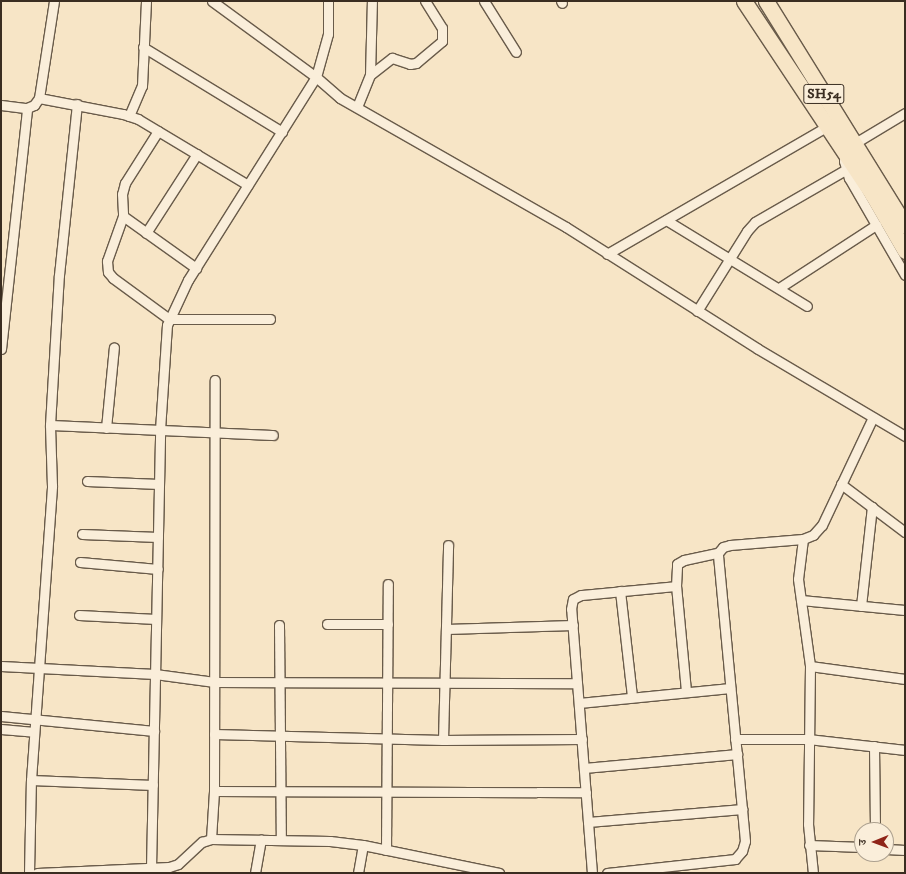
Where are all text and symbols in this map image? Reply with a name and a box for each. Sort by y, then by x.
road number: SH54 [803,82,845,106]
north arrow [854,822,894,862]
text: उ [856,839,870,845]

